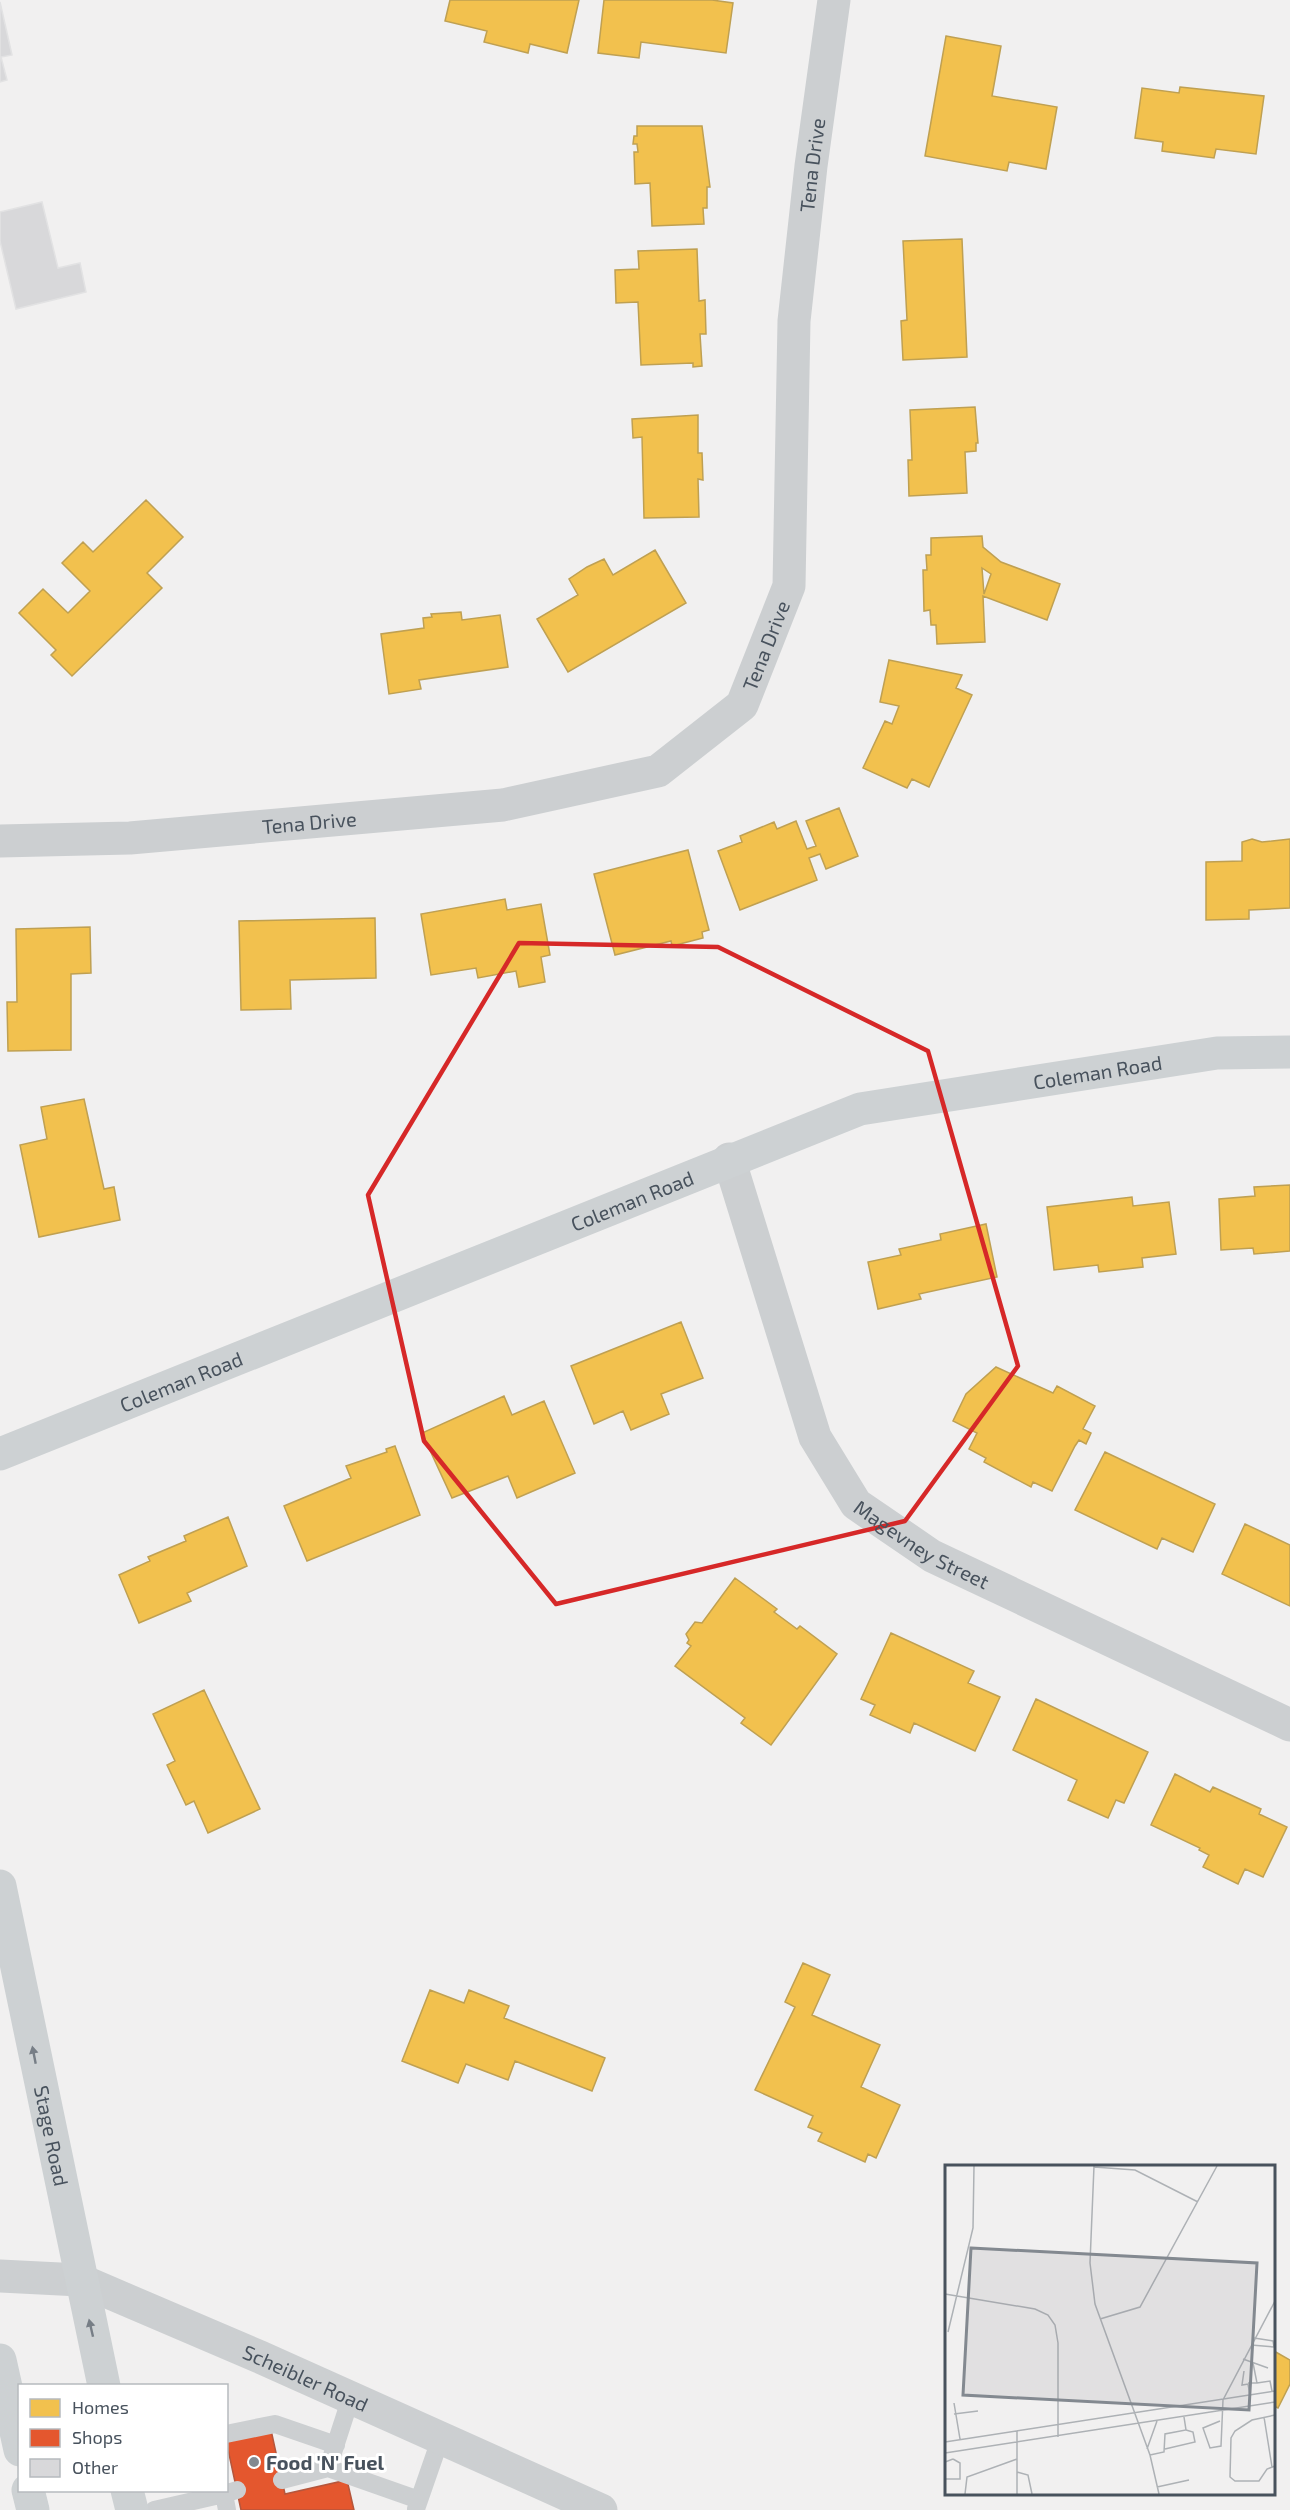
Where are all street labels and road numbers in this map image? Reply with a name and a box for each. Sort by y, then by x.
street label: Tena Drive [794,116,830,213]
street label: Tena Drive [737,597,794,694]
street label: Tena Drive [261,806,358,838]
street label: Coleman Road [1031,1050,1164,1094]
street label: Coleman Road [567,1165,697,1236]
street label: Coleman Road [116,1346,246,1417]
street label: Magevney Street [850,1495,994,1594]
street label: Stage Road [30,2083,74,2188]
street label: Scheibler Road [239,2339,372,2416]

